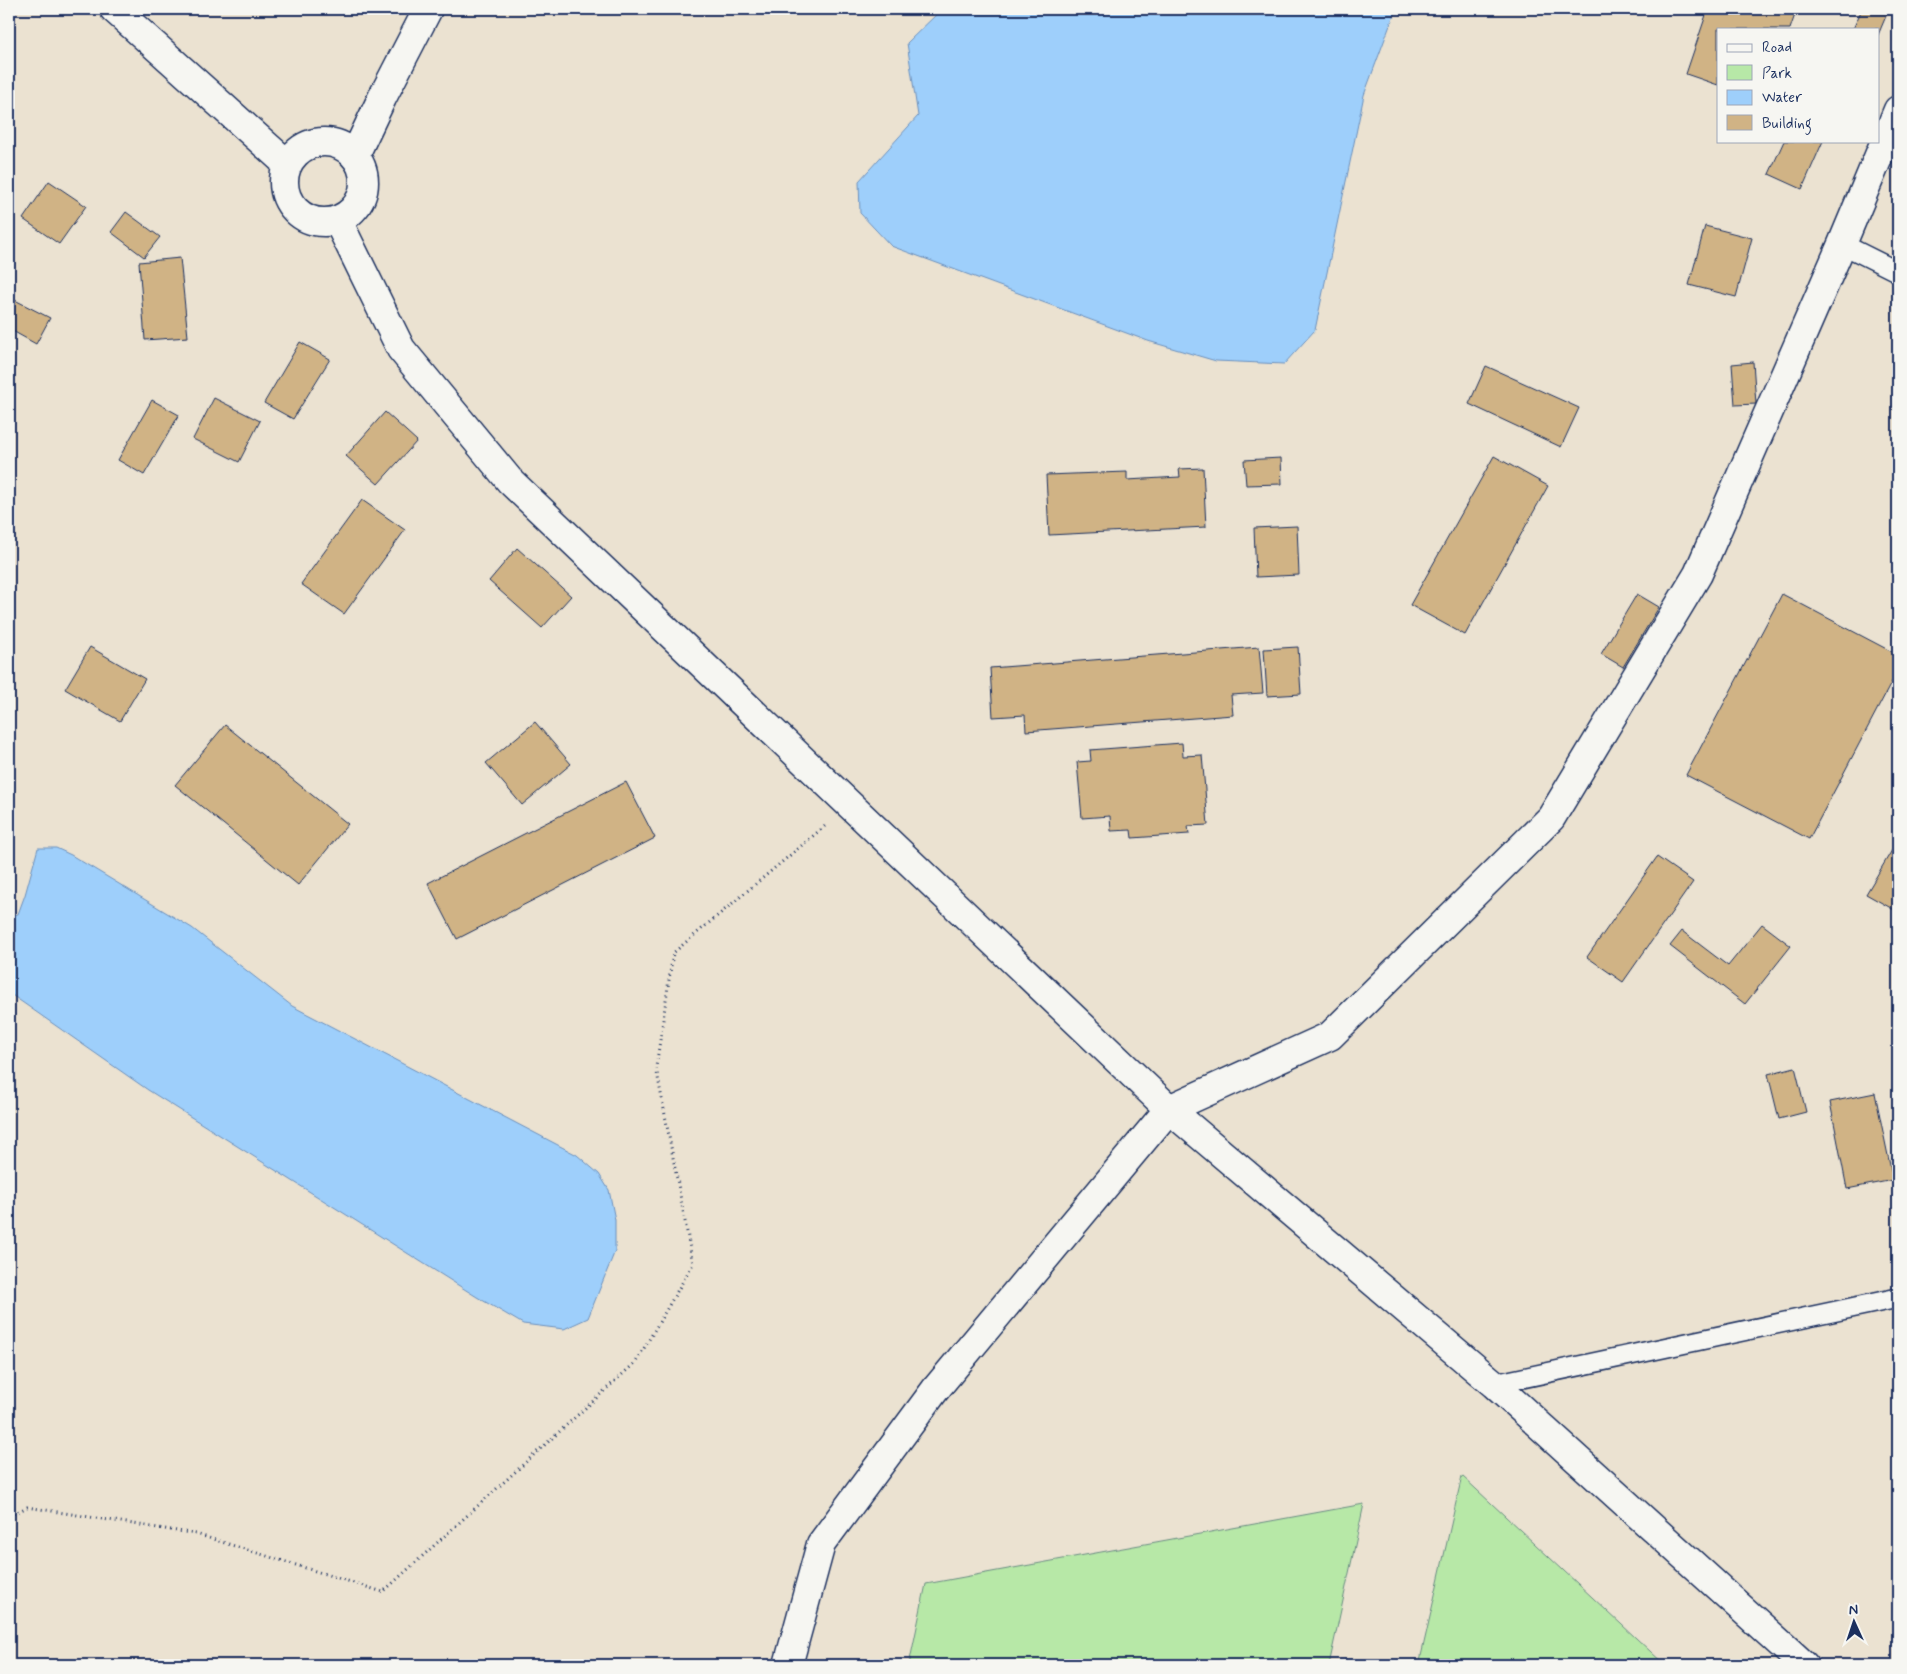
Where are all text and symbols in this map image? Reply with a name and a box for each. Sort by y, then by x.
legend [1717,28,1880,142]
text: Road [1762,38,1792,58]
text: Park [1762,64,1792,84]
text: Water [1762,88,1802,108]
text: Building [1762,114,1812,135]
north arrow [1830,1596,1880,1646]
text: N [1848,1601,1859,1619]

